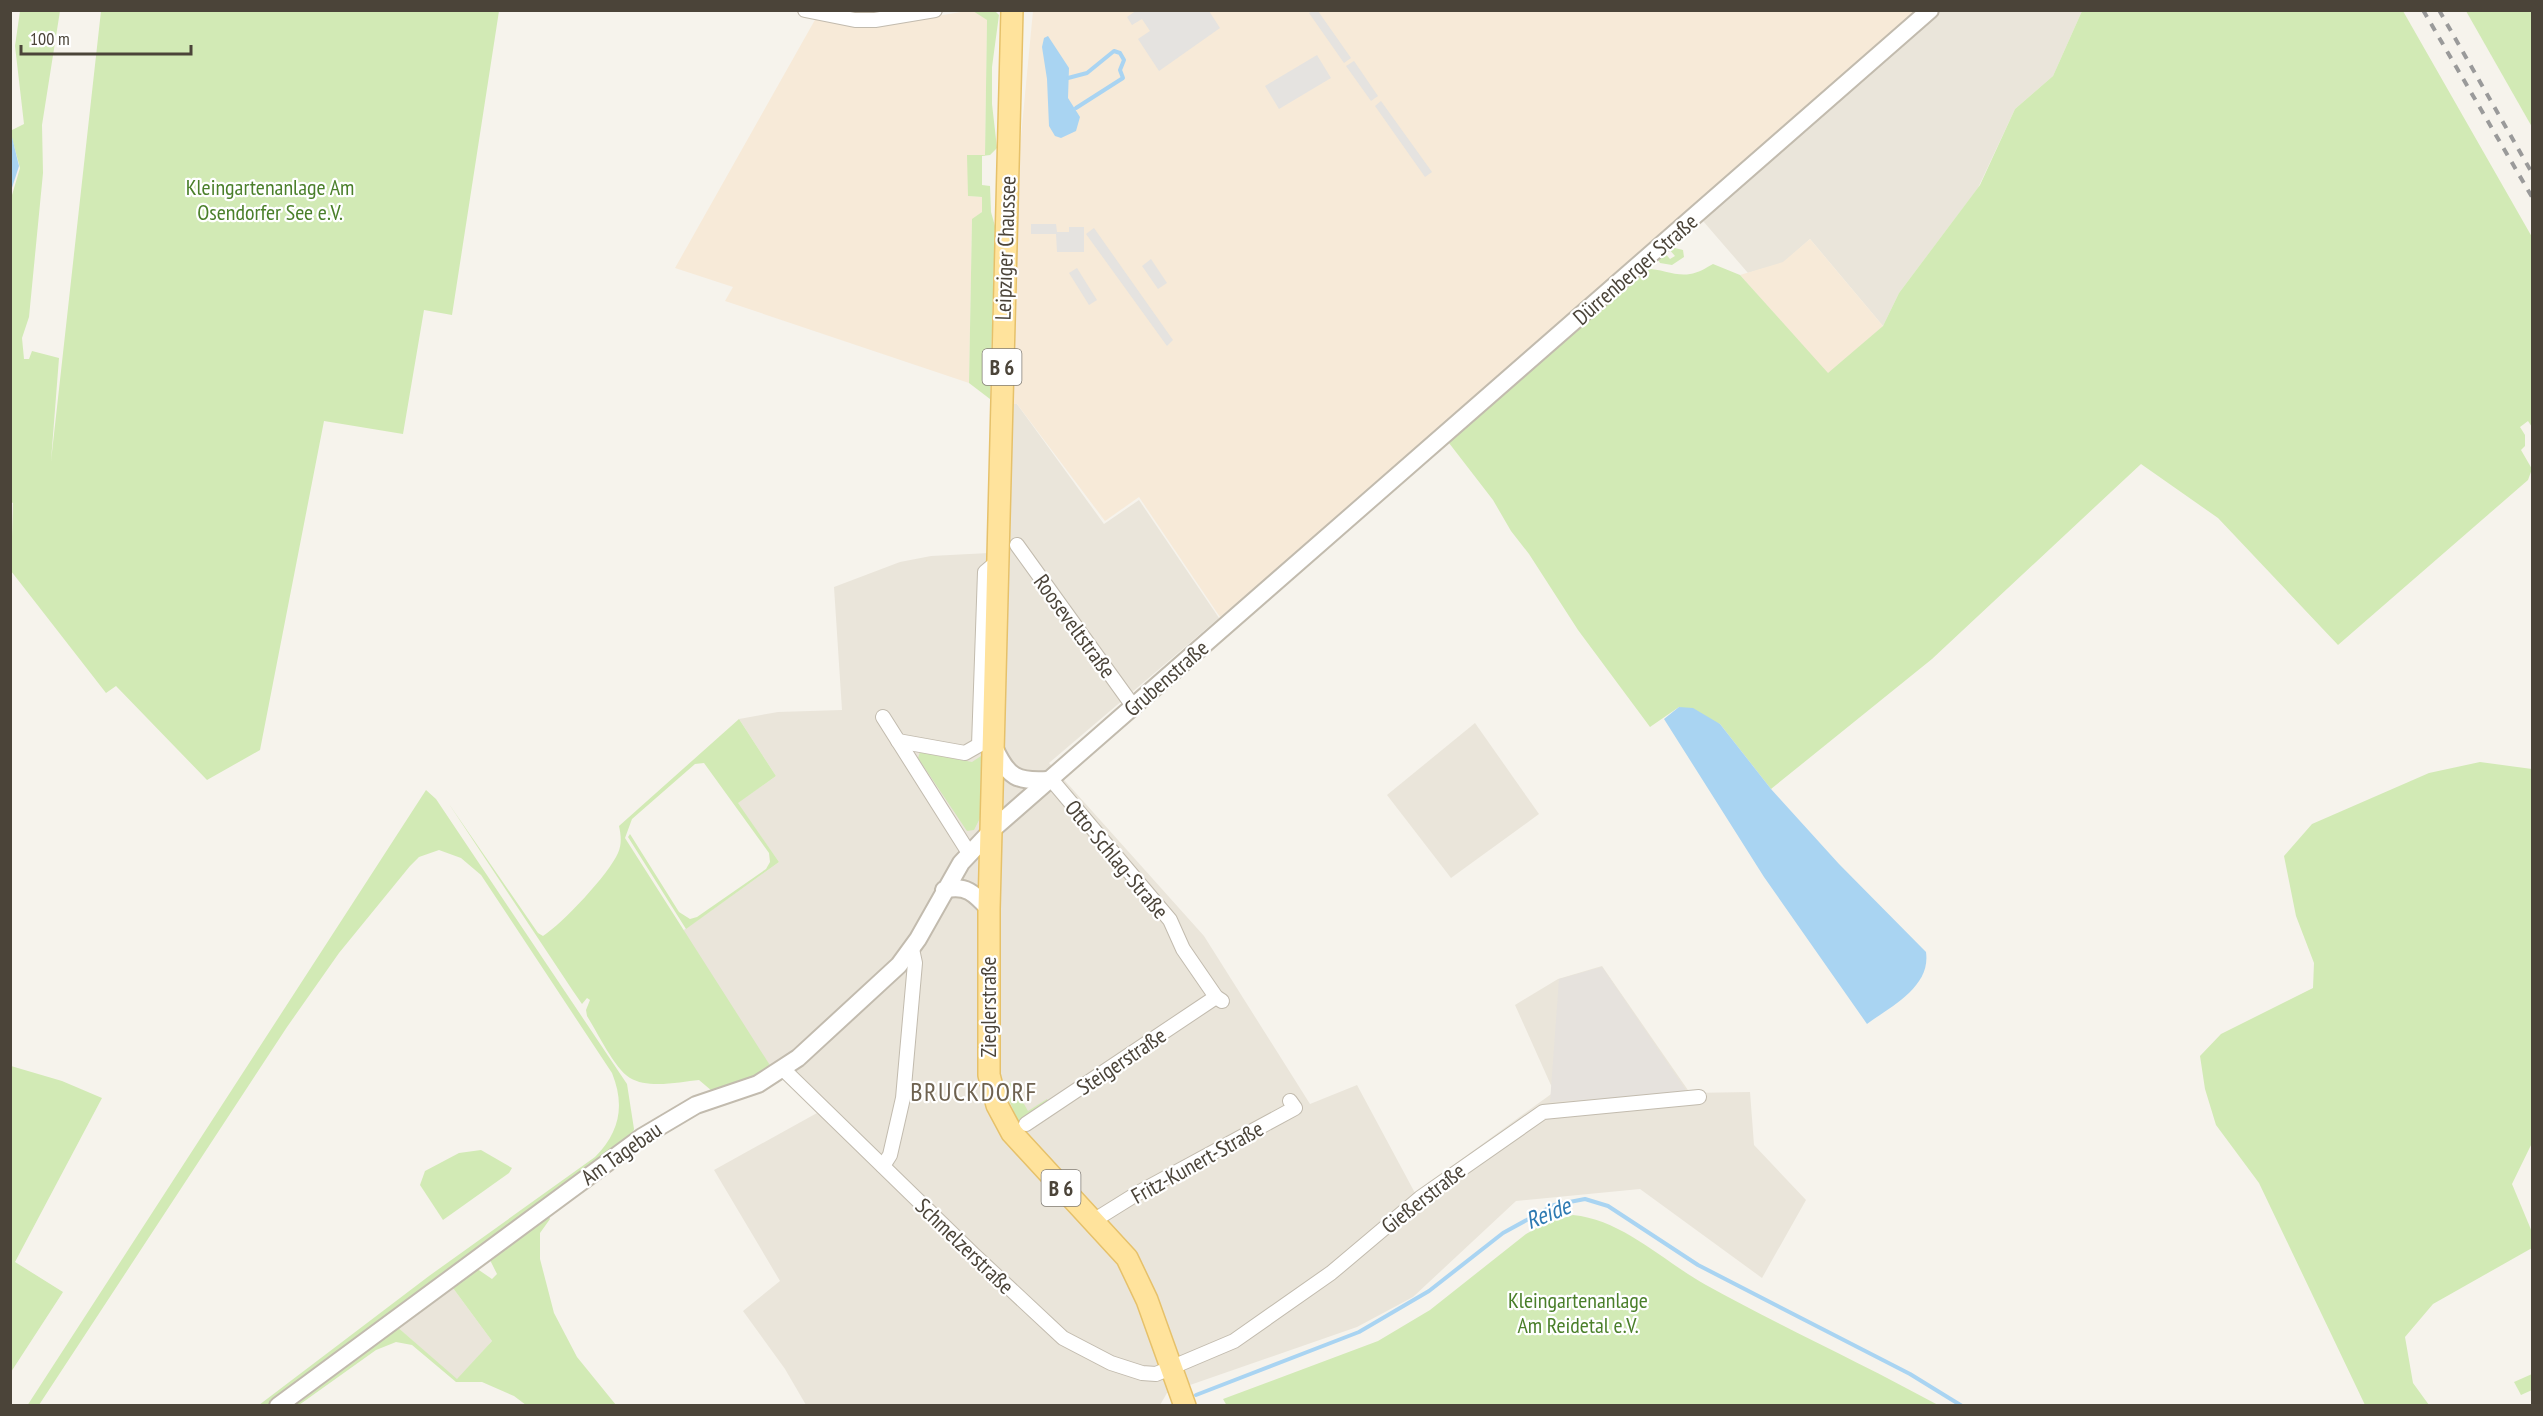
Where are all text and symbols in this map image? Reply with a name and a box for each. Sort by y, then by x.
scale bar [21,18,190,56]
text: 100 m [30,27,70,50]
park label: Kleingartenanlage Am Osendorfer See e.V. [186,173,354,226]
street label: Leipziger Chaussee [988,175,1022,321]
street label: Dürrenberger Straße [1567,207,1703,331]
road number: B 6 [982,349,1022,385]
street label: Rooseveltstraße [1028,569,1122,683]
street label: Grubenstraße [1118,634,1214,722]
street label: Otto-Schlag-Straße [1059,794,1175,924]
street label: Zieglerstraße [974,956,1002,1058]
street label: Steigerstraße [1071,1021,1171,1101]
district label: BRUCKDORF [910,1075,1038,1108]
street label: Fritz-Kunert-Straße [1126,1114,1268,1210]
street label: Am Tagebau [575,1115,667,1191]
street label: Gießerstraße [1376,1157,1470,1239]
road number: B 6 [1042,1170,1080,1206]
water label: Reide [1521,1189,1577,1236]
street label: Schmelzerstraße [910,1192,1020,1300]
park label: Kleingartenanlage Am Reidetal e.V. [1508,1286,1648,1339]

